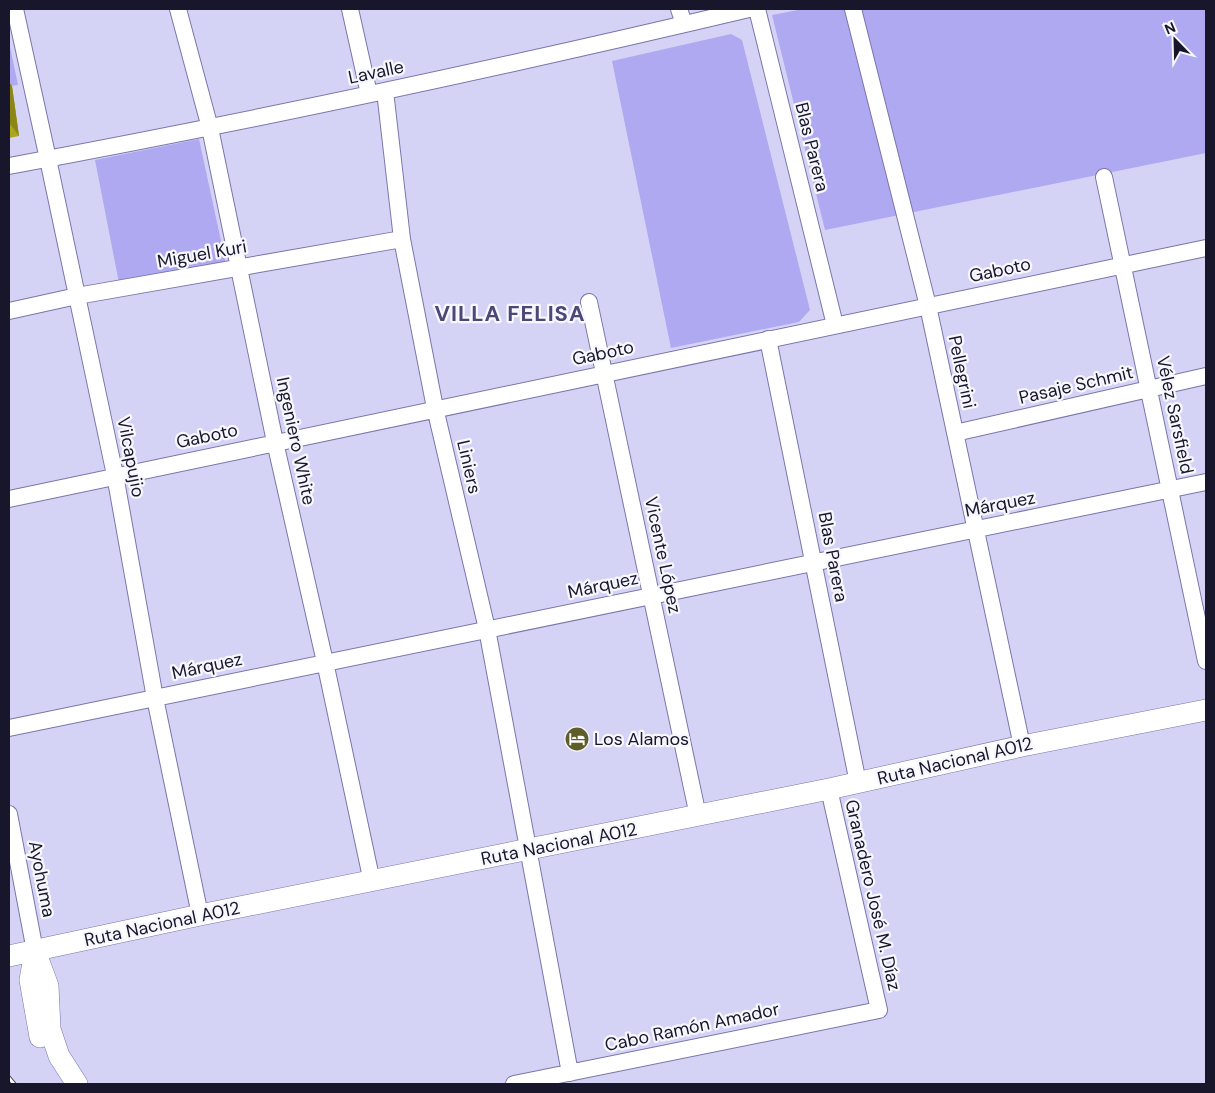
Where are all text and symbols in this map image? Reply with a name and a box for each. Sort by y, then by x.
north arrow [1150,15,1200,65]
text: N [1162,18,1178,38]
street label: Lavalle [346,54,406,90]
street label: Blas Parera [789,100,835,194]
street label: Miguel Kuri [155,234,249,274]
street label: Gaboto [967,252,1033,288]
district label: VILLA FELISA [434,299,586,328]
street label: Pellegrini [943,333,981,411]
street label: Gaboto [570,335,636,371]
street label: Vélez Sarsfield [1151,354,1199,476]
street label: Pasaje Schmit [1017,360,1135,410]
street label: Ingeniero White [271,375,321,507]
street label: Vilcapujio [111,415,151,499]
street label: Gaboto [174,418,240,454]
street label: Liniers [451,438,487,496]
street label: Márquez [963,485,1037,523]
street label: Vicente López [639,495,687,615]
street label: Blas Parera [813,510,853,604]
street label: Márquez [566,566,640,604]
street label: Márquez [170,647,244,685]
hotel icon: Los Alamos [564,726,590,752]
place label: Los Alamos [594,727,689,751]
street label: Ruta Nacional A012 [875,731,1035,791]
street label: Granadero José M. Díaz [839,797,907,993]
street label: Ruta Nacional A012 [479,817,639,871]
street label: Ayohuma [23,839,61,919]
street label: Ruta Nacional A012 [82,896,242,952]
street label: Cabo Ramón Amador [602,997,782,1057]

